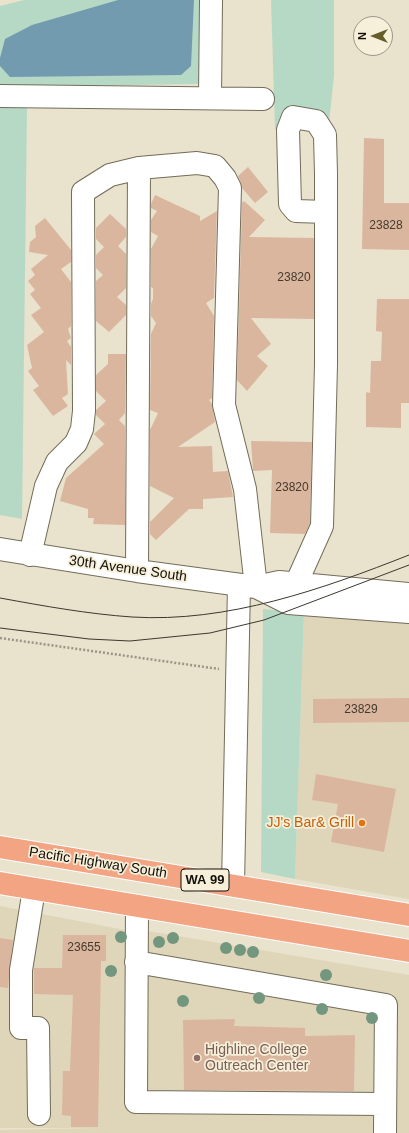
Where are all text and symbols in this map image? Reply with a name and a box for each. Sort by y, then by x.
north arrow [353,16,393,56]
text: N [356,32,368,40]
house number: 23828 [369,219,403,233]
house number: 23820 [277,271,311,285]
house number: 23820 [275,481,309,495]
street label: 30th Avenue South [68,552,188,586]
house number: 23829 [344,703,378,717]
place label: JJ's Bar& Grill [267,815,354,831]
marker: JJ's Bar& Grill [357,818,367,828]
street label: Pacific Highway South [28,844,168,882]
road number: WA 99 [181,869,229,891]
house number: 23655 [67,941,101,955]
place label: Highline College Outreach Center [205,1042,308,1074]
marker: Highline College Outreach Center [192,1053,202,1063]

